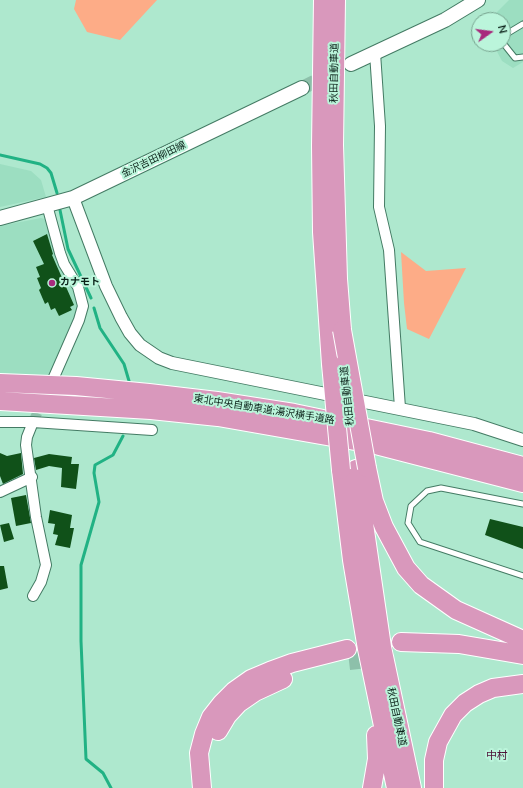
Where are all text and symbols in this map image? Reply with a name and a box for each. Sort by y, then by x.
north arrow [471,12,511,52]
text: N [494,23,510,35]
street label: 秋田自動車道 [328,43,342,103]
street label: 金沢吉田柳田線 [120,139,188,181]
place label: カナモト [60,277,100,289]
marker: カナモト [47,278,57,288]
street label: 秋田自動車道 [339,366,357,426]
street label: 東北中央自動車道;湯沢横手道路 [193,393,335,427]
street label: 秋田自動車道 [384,686,408,748]
district label: 中村 [486,749,508,763]

